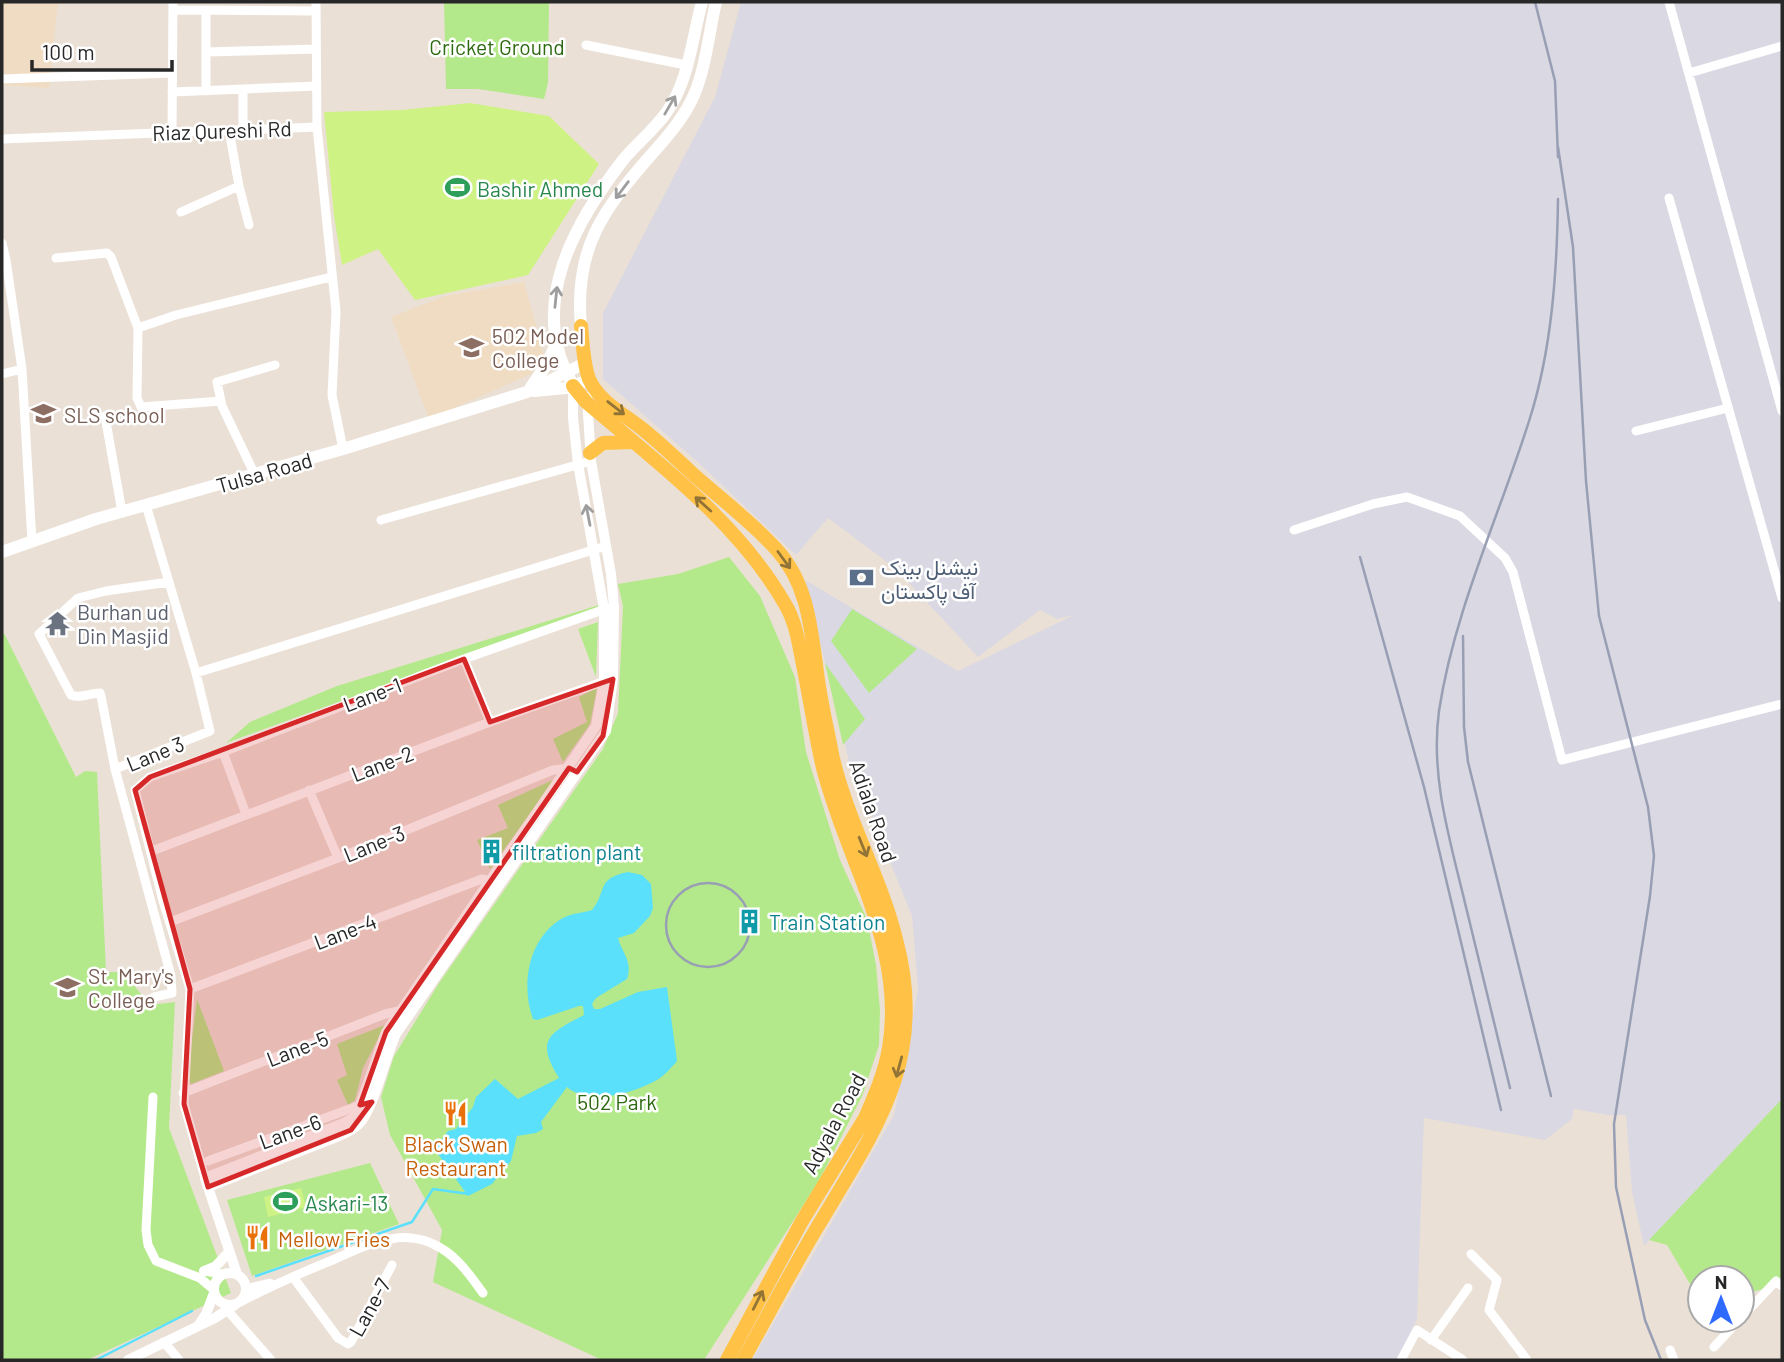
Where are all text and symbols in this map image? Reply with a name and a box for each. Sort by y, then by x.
scale bar [32,28,172,72]
park label: Cricket Ground [429,34,565,59]
text: 100 m [42,39,95,64]
one-way arrow [663,95,677,115]
street label: Riaz Qureshi Rd [152,115,292,145]
sports icon: Bashir Ahmed [443,174,471,202]
place label: Bashir Ahmed [477,176,603,201]
one-way arrow [615,180,629,199]
one-way arrow [549,286,562,309]
place label: 502 Model College [492,323,584,372]
school or university icon: 502 Model College [458,333,486,361]
school or university icon: SLS school [30,400,58,428]
one-way arrow [606,400,624,415]
place label: SLS school [64,402,165,427]
street label: Tulsa Road [213,446,315,498]
one-way arrow [694,496,712,512]
one-way arrow [581,504,594,527]
one-way arrow [777,550,791,569]
place label: نیشنل بینک آف پاکستان [881,554,978,606]
bank icon: نیشنل بینک آف پاکستان [847,564,875,592]
place label: Burhan ud Din Masjid [77,599,169,648]
temple icon: Burhan ud Din Masjid [43,609,71,637]
street label: Lane-1 [339,671,405,717]
street label: Lane 3 [122,730,188,776]
street label: Lane-2 [347,740,417,786]
street label: Adiala Road [845,757,903,865]
street label: Lane-3 [340,819,408,867]
one-way arrow [858,836,871,858]
building icon: filtration plant [478,837,506,865]
place label: filtration plant [512,839,642,864]
building icon: Train Station [735,907,763,935]
street label: Lane-4 [310,908,380,954]
place label: Train Station [769,909,885,934]
place label: St. Mary's College [88,963,174,1012]
school or university icon: St. Mary's College [54,973,82,1001]
street label: Lane-5 [263,1025,331,1071]
one-way arrow [892,1056,905,1078]
street label: Adyala Road [796,1068,870,1178]
park label: 502 Park [577,1089,657,1114]
restaurant icon: Black Swan Restaurant [442,1100,470,1128]
street label: Lane-6 [256,1108,324,1154]
place label: Black Swan Restaurant [404,1131,508,1180]
sports icon: Askari-13 [271,1188,299,1216]
place label: Askari-13 [305,1190,388,1215]
restaurant icon: Mellow Fries [244,1224,272,1252]
place label: Mellow Fries [278,1226,390,1251]
north arrow [1686,1264,1756,1334]
text: N [1715,1270,1727,1293]
street label: Lane-7 [343,1274,395,1340]
one-way arrow [751,1290,765,1310]

